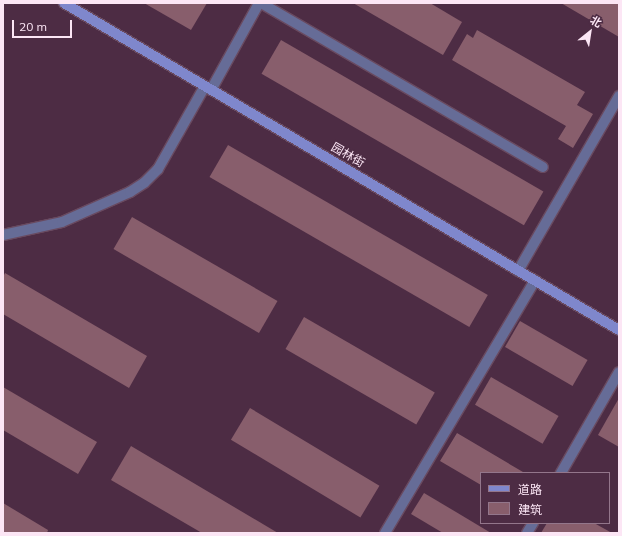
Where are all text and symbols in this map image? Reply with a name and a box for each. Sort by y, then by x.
scale bar [14,12,74,38]
north arrow [570,12,610,52]
text: 北 [588,13,604,30]
text: 20 m [19,19,47,34]
street label: 园林街 [329,140,367,170]
legend [480,472,610,524]
text: 道路 [518,482,542,497]
text: 建筑 [518,502,542,517]

